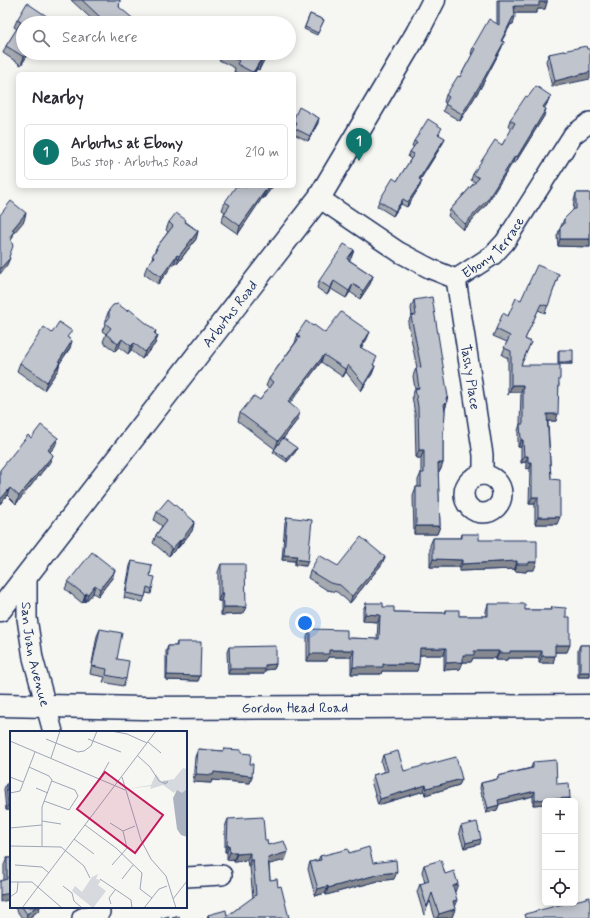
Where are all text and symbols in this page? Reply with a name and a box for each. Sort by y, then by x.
search box [16,16,296,60]
icon: search [30,27,52,49]
text: Search here [62,28,138,48]
text: Nearby [32,87,84,109]
pin: 1 [346,128,372,161]
text: Arbutus at Ebony [71,134,183,154]
text: 1 [43,144,49,161]
text: 210 m [245,144,279,161]
text: Bus stop · Arbutus Road [71,154,198,171]
street label: Ebony Terrace [459,213,529,283]
street label: Arbutus Road [199,277,262,351]
street label: Tashy Place [456,343,484,411]
street label: San Juan Avenue [17,602,54,709]
your location [295,613,315,633]
street label: Gordon Head Road [242,699,348,718]
inset map [10,731,187,908]
map controls [542,798,578,906]
button: + [542,798,578,834]
button: − [542,834,578,870]
button: locate [542,870,578,906]

